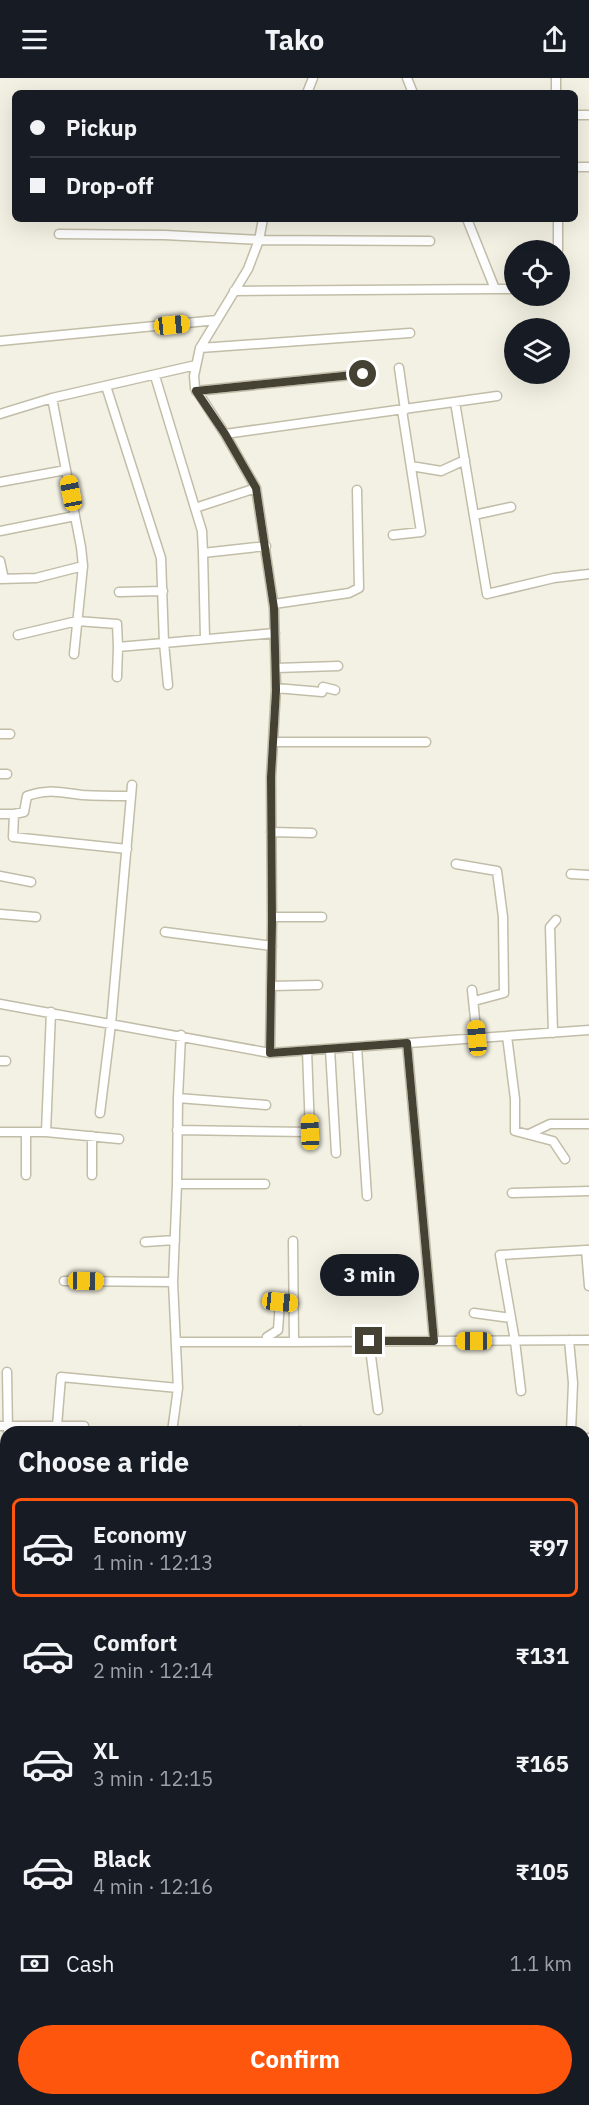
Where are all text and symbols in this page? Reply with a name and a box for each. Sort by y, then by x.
text: Tako [265,22,324,57]
icon: menu [18,23,51,56]
icon: share [538,23,571,56]
text: Pickup [66,113,137,142]
text: Drop-off [66,171,153,200]
map controls [504,240,570,384]
button: locate [504,240,570,306]
car [153,314,191,336]
button: layers [504,318,570,384]
route start [349,360,376,387]
car [59,474,83,512]
car [466,1019,488,1057]
car [300,1114,320,1150]
callout: 3 min [320,1254,418,1296]
text: 3 min [343,1261,396,1288]
car [68,1272,104,1290]
car [261,1291,299,1313]
route end [355,1327,382,1354]
car [456,1332,492,1350]
text: Choose a ride [18,1444,189,1479]
text: Economy [93,1520,187,1549]
icon: car [21,1521,75,1575]
text: ₹97 [529,1533,569,1562]
text: 1 min · 12:13 [93,1549,213,1576]
text: Comfort [93,1628,177,1657]
icon: car [21,1629,75,1683]
text: ₹131 [516,1641,569,1670]
text: 2 min · 12:14 [93,1657,213,1684]
text: XL [93,1736,119,1765]
icon: car [21,1737,75,1791]
text: ₹165 [516,1749,569,1778]
text: 3 min · 12:15 [93,1765,213,1792]
text: Black [93,1844,151,1873]
icon: car [21,1845,75,1899]
text: ₹105 [516,1857,569,1886]
text: 4 min · 12:16 [93,1873,213,1900]
icon: cash [18,1947,51,1980]
text: Cash [66,1949,115,1978]
text: 1.1 km [510,1950,572,1977]
button: Confirm [18,2025,572,2094]

